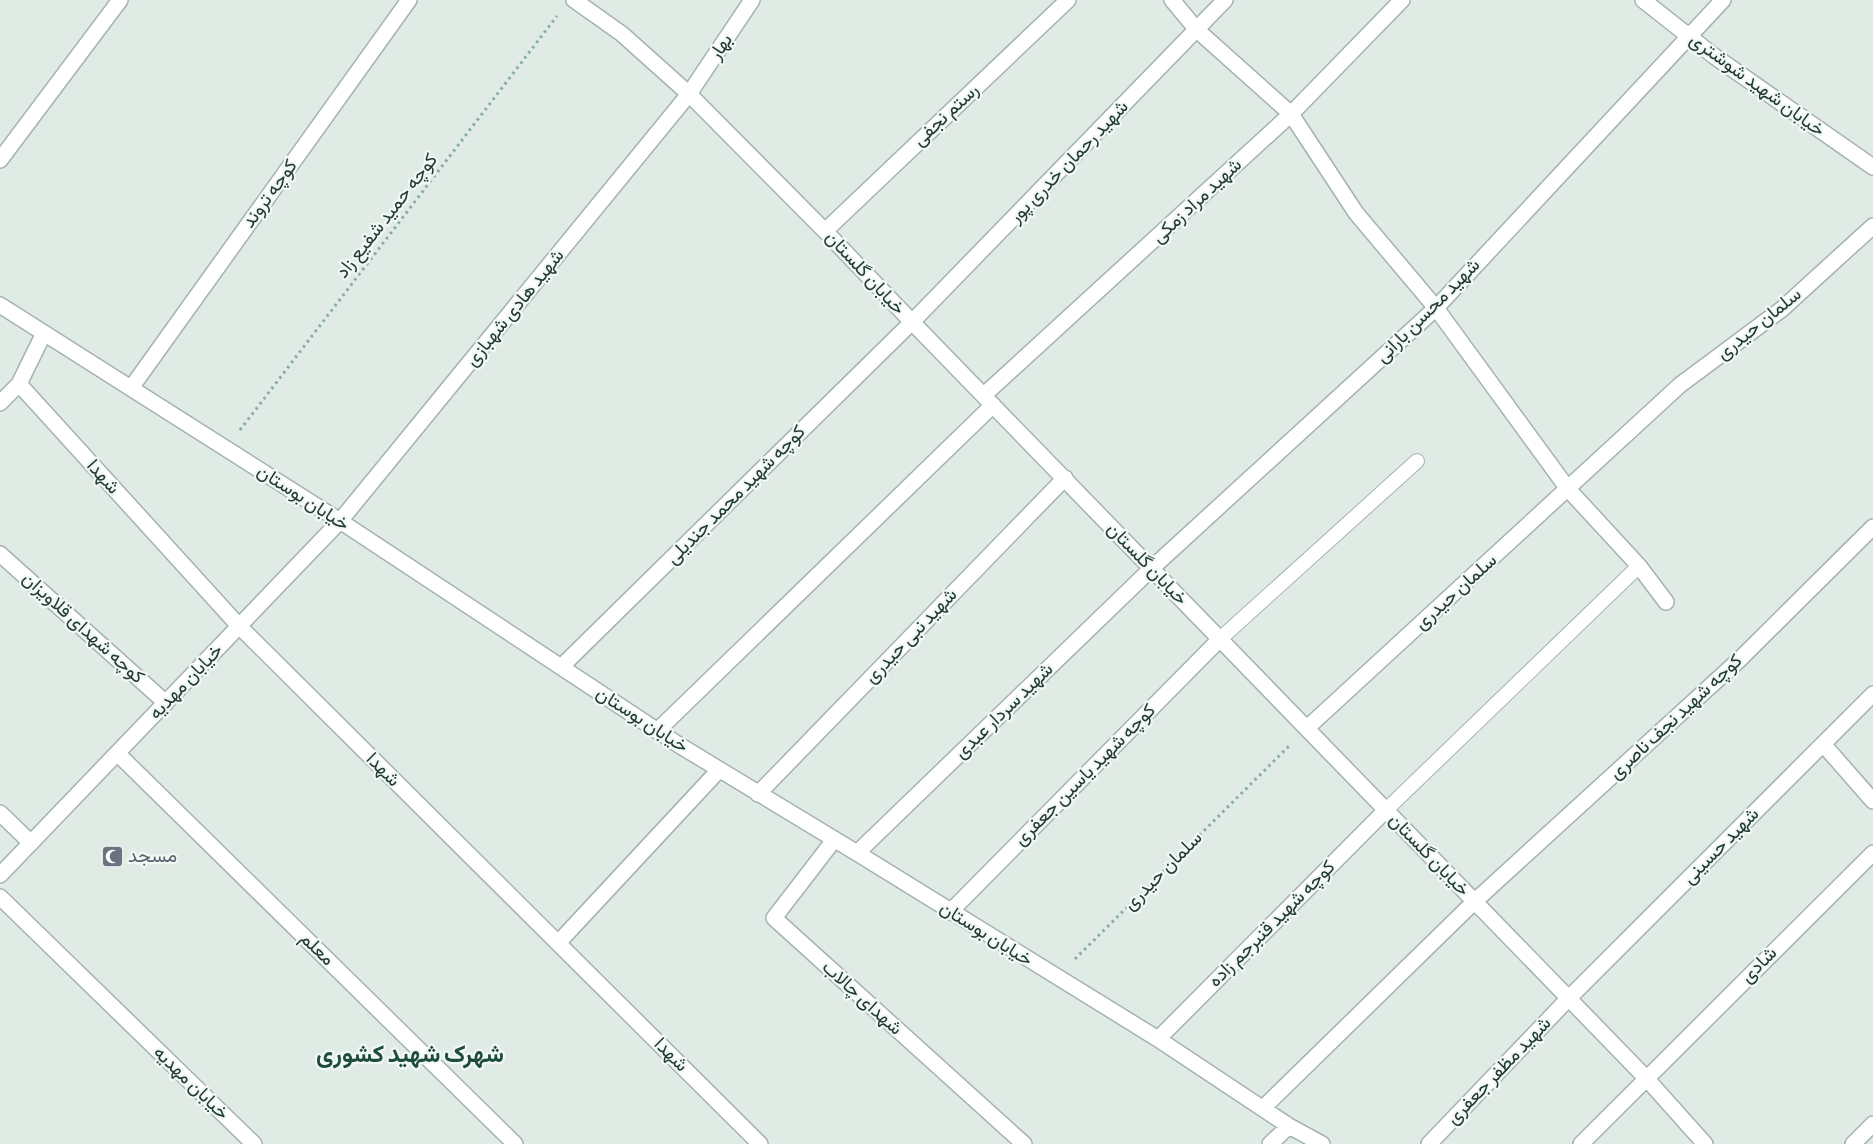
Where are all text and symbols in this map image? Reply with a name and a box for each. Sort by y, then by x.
street label: خیابان شهید شوشتری [1685,30,1828,141]
street label: بهار [705,31,737,65]
street label: رستم نجفی [909,80,984,151]
street label: شهید رحمان خدری پور [1005,97,1134,230]
street label: کوچه حمید شفیع زاد [333,150,444,284]
street label: شهید مراد زمکی [1149,155,1246,248]
street label: کوچه تروند [239,156,303,233]
street label: خیابان گلستان [821,227,909,319]
street label: شهید هادی شهبازی [462,246,569,371]
street label: شهید محسن بارانی [1372,255,1484,367]
street label: سلمان حیدری [1713,284,1805,364]
street label: کوچه شهید محمد جندیلی [663,422,811,570]
street label: شهدا [82,456,123,499]
street label: خیابان بوستان [253,461,352,535]
street label: خیابان گلستان [1102,518,1192,610]
street label: سلمان حیدری [1412,551,1501,634]
street label: کوچه شهدای قلاویزان [16,569,148,690]
street label: شهید نبی حیدری [861,585,961,688]
street label: خیابان مهدیه [146,641,227,724]
street label: کوچه شهید نجف ناصری [1606,651,1748,785]
street label: شهید سردار عبدی [951,660,1058,763]
street label: خیابان بوستان [592,683,691,757]
street label: کوچه شهید یاسین جعفری [1011,701,1161,851]
street label: شهدا [362,750,403,791]
street label: شهید حسینی [1679,804,1763,888]
street label: خیابان گلستان [1384,809,1474,901]
street label: سلمان حیدری [1120,828,1207,915]
mosque icon: مسجد [100,844,124,868]
place label: مسجد [128,847,177,867]
street label: کوچه شهید قنبرجم زاده [1205,857,1341,993]
street label: خیابان بوستان [936,898,1036,971]
street label: معلم [295,929,338,971]
street label: شادی [1737,943,1781,987]
street label: شهدای چالاب [816,957,906,1041]
street label: شهید مظفر جعفری [1443,1014,1556,1129]
street label: شهدا [650,1035,691,1076]
street label: خیابان مهدیه [149,1043,232,1124]
district label: شهرک شهید کشوری [316,1043,504,1069]

